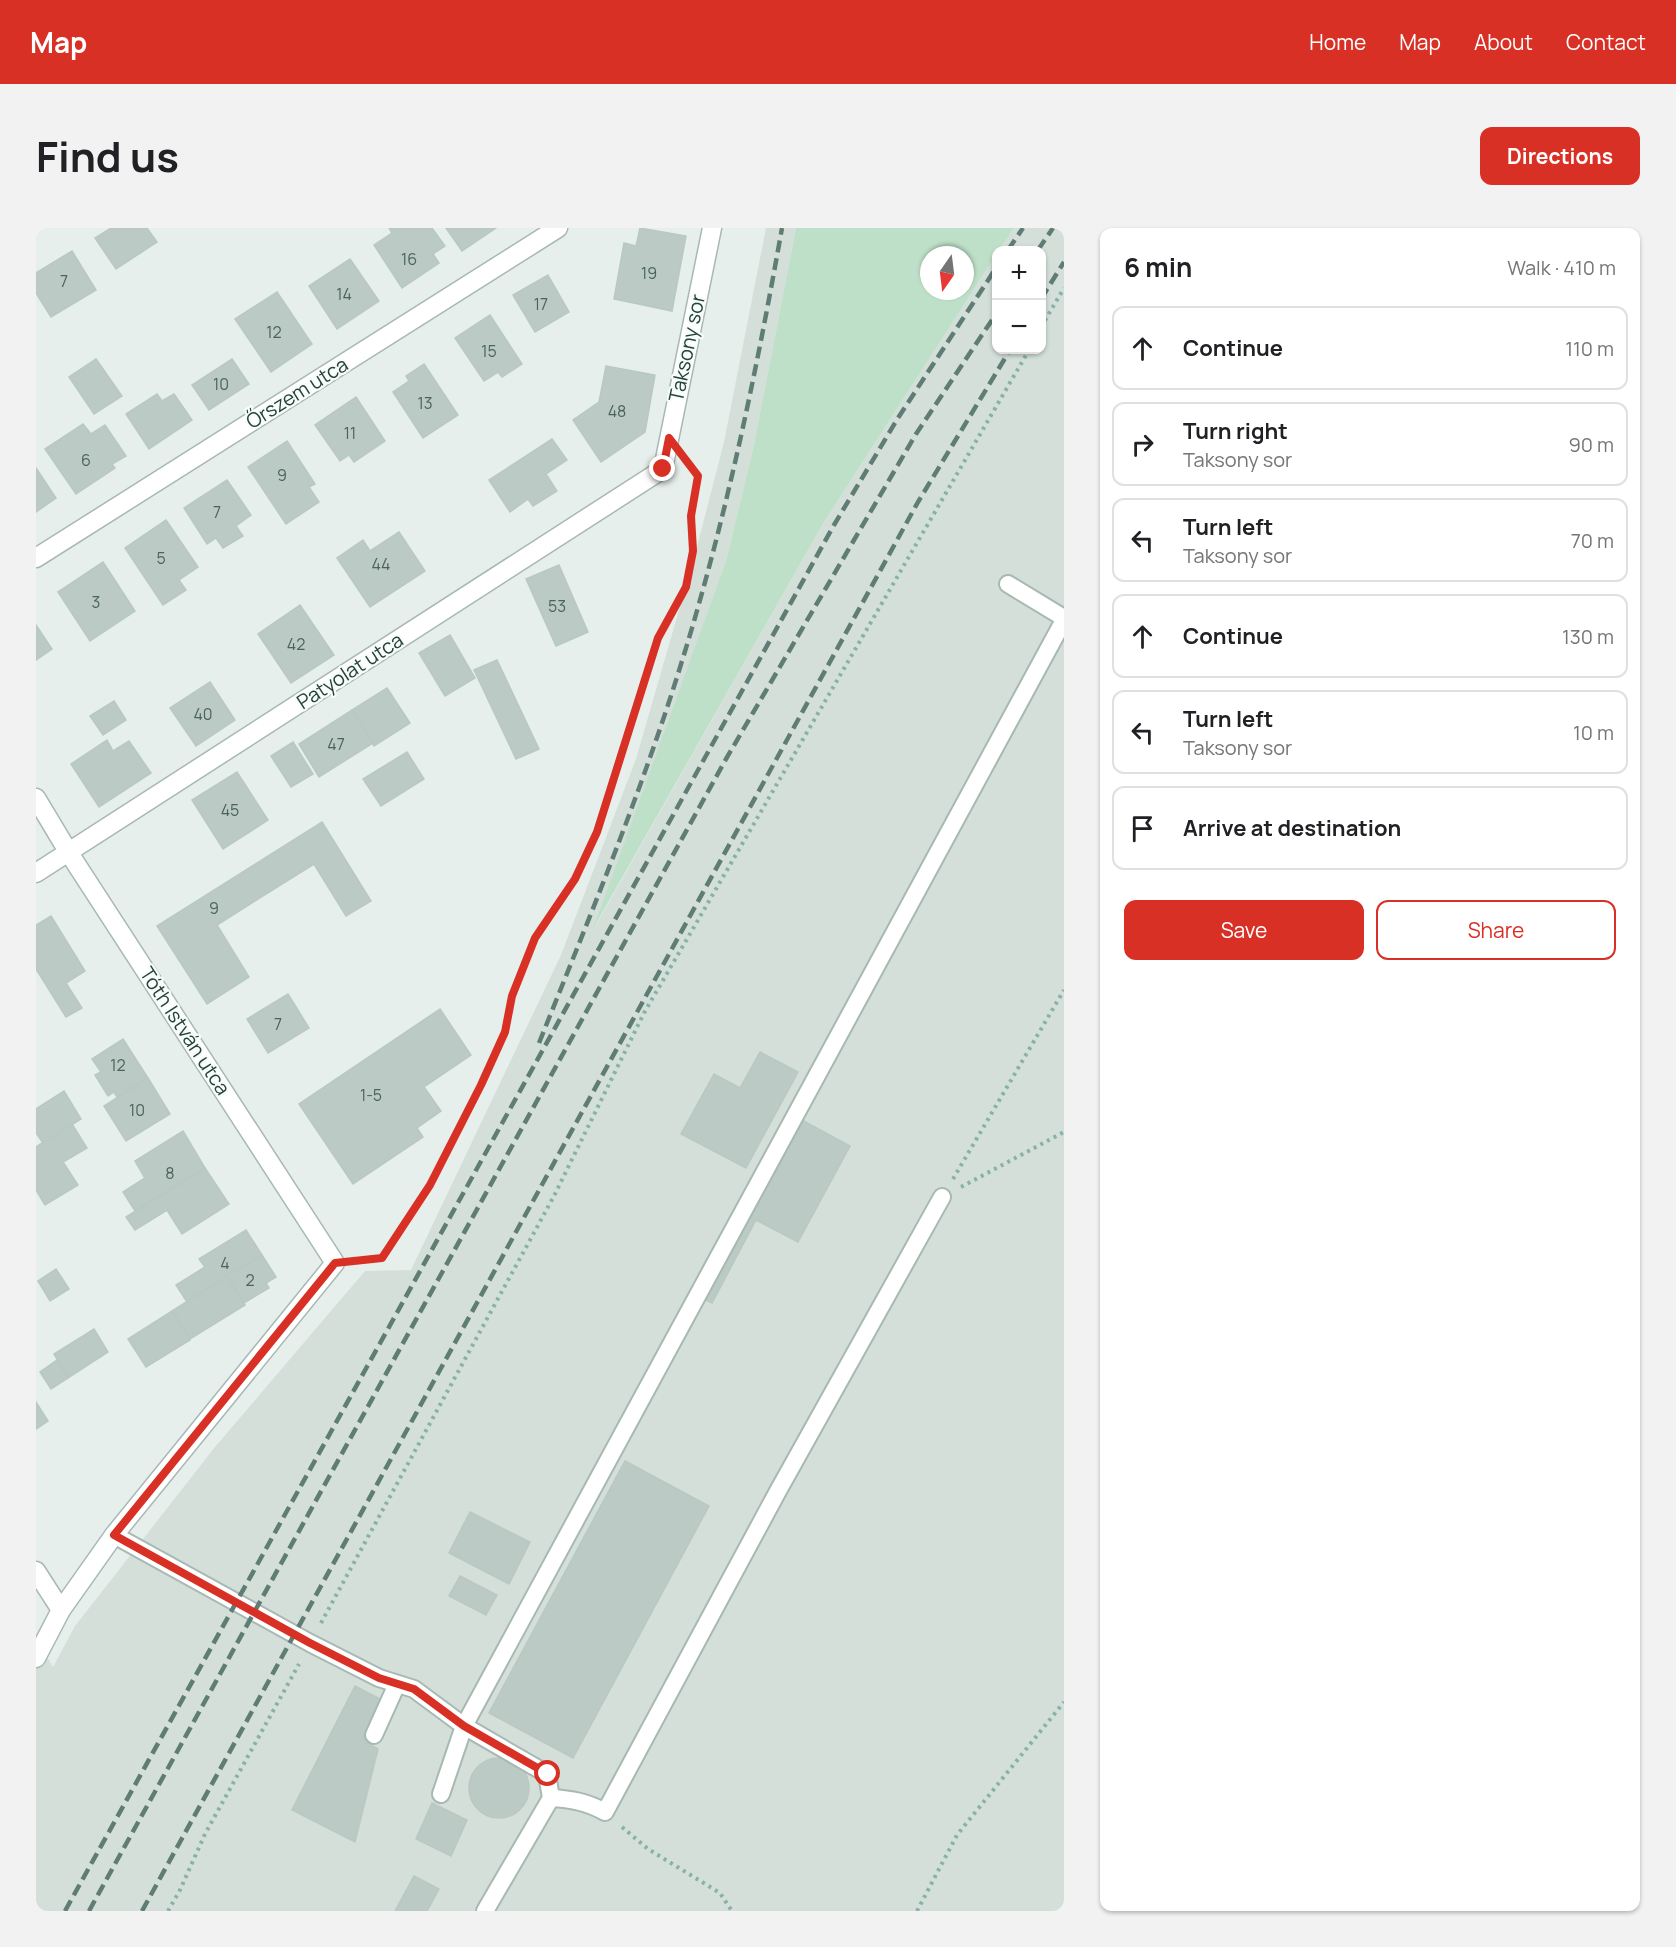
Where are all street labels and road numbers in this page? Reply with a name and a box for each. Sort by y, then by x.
street label: Taksony sor [662,292,711,404]
street label: Őrszem utca [241,351,353,435]
street label: Patyolat utca [291,626,408,715]
street label: Tóth István utca [134,962,237,1100]

